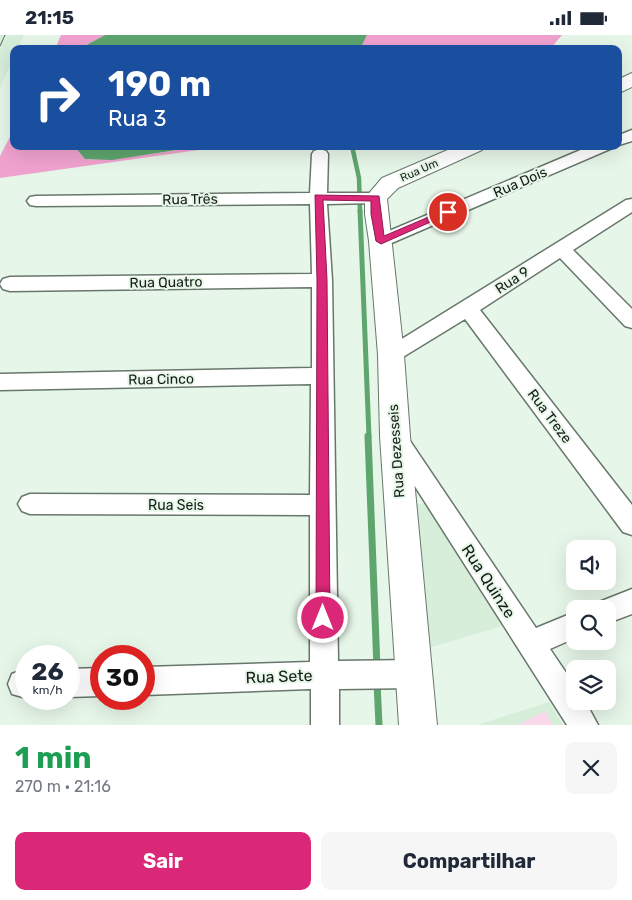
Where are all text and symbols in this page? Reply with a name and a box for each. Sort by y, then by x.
text: 21:15 [25,6,74,29]
text: 190 m [108,63,211,105]
icon: right [25,65,90,130]
text: Rua 3 [108,105,166,132]
street label: Rua Um [398,156,440,185]
street label: Rua Dois [491,164,550,201]
street label: Rua Três [162,191,218,208]
pin [427,191,469,233]
icon: arrive [434,198,462,226]
street label: Rua 9 [492,263,532,298]
street label: Rua Quatro [129,273,203,292]
street label: Rua Cinco [128,370,194,389]
street label: Rua Treze [524,386,576,447]
street label: Rua Dezesseis [385,404,408,498]
street label: Rua Seis [148,497,204,514]
map controls [566,540,616,710]
button: sound [566,540,616,590]
street label: Rua Quinze [458,541,519,622]
position arrow [296,591,348,643]
button: search [566,600,616,650]
speed limit sign: 30 [90,645,155,710]
text: 26 [31,657,64,686]
button: layers [566,660,616,710]
street label: Rua Sete [245,666,313,687]
text: km/h [33,683,62,697]
text: 1 min [15,740,92,776]
button: close [565,742,617,794]
text: 270 m · 21:16 [15,777,111,796]
button: Sair [15,832,311,890]
button: Compartilhar [321,832,617,890]

